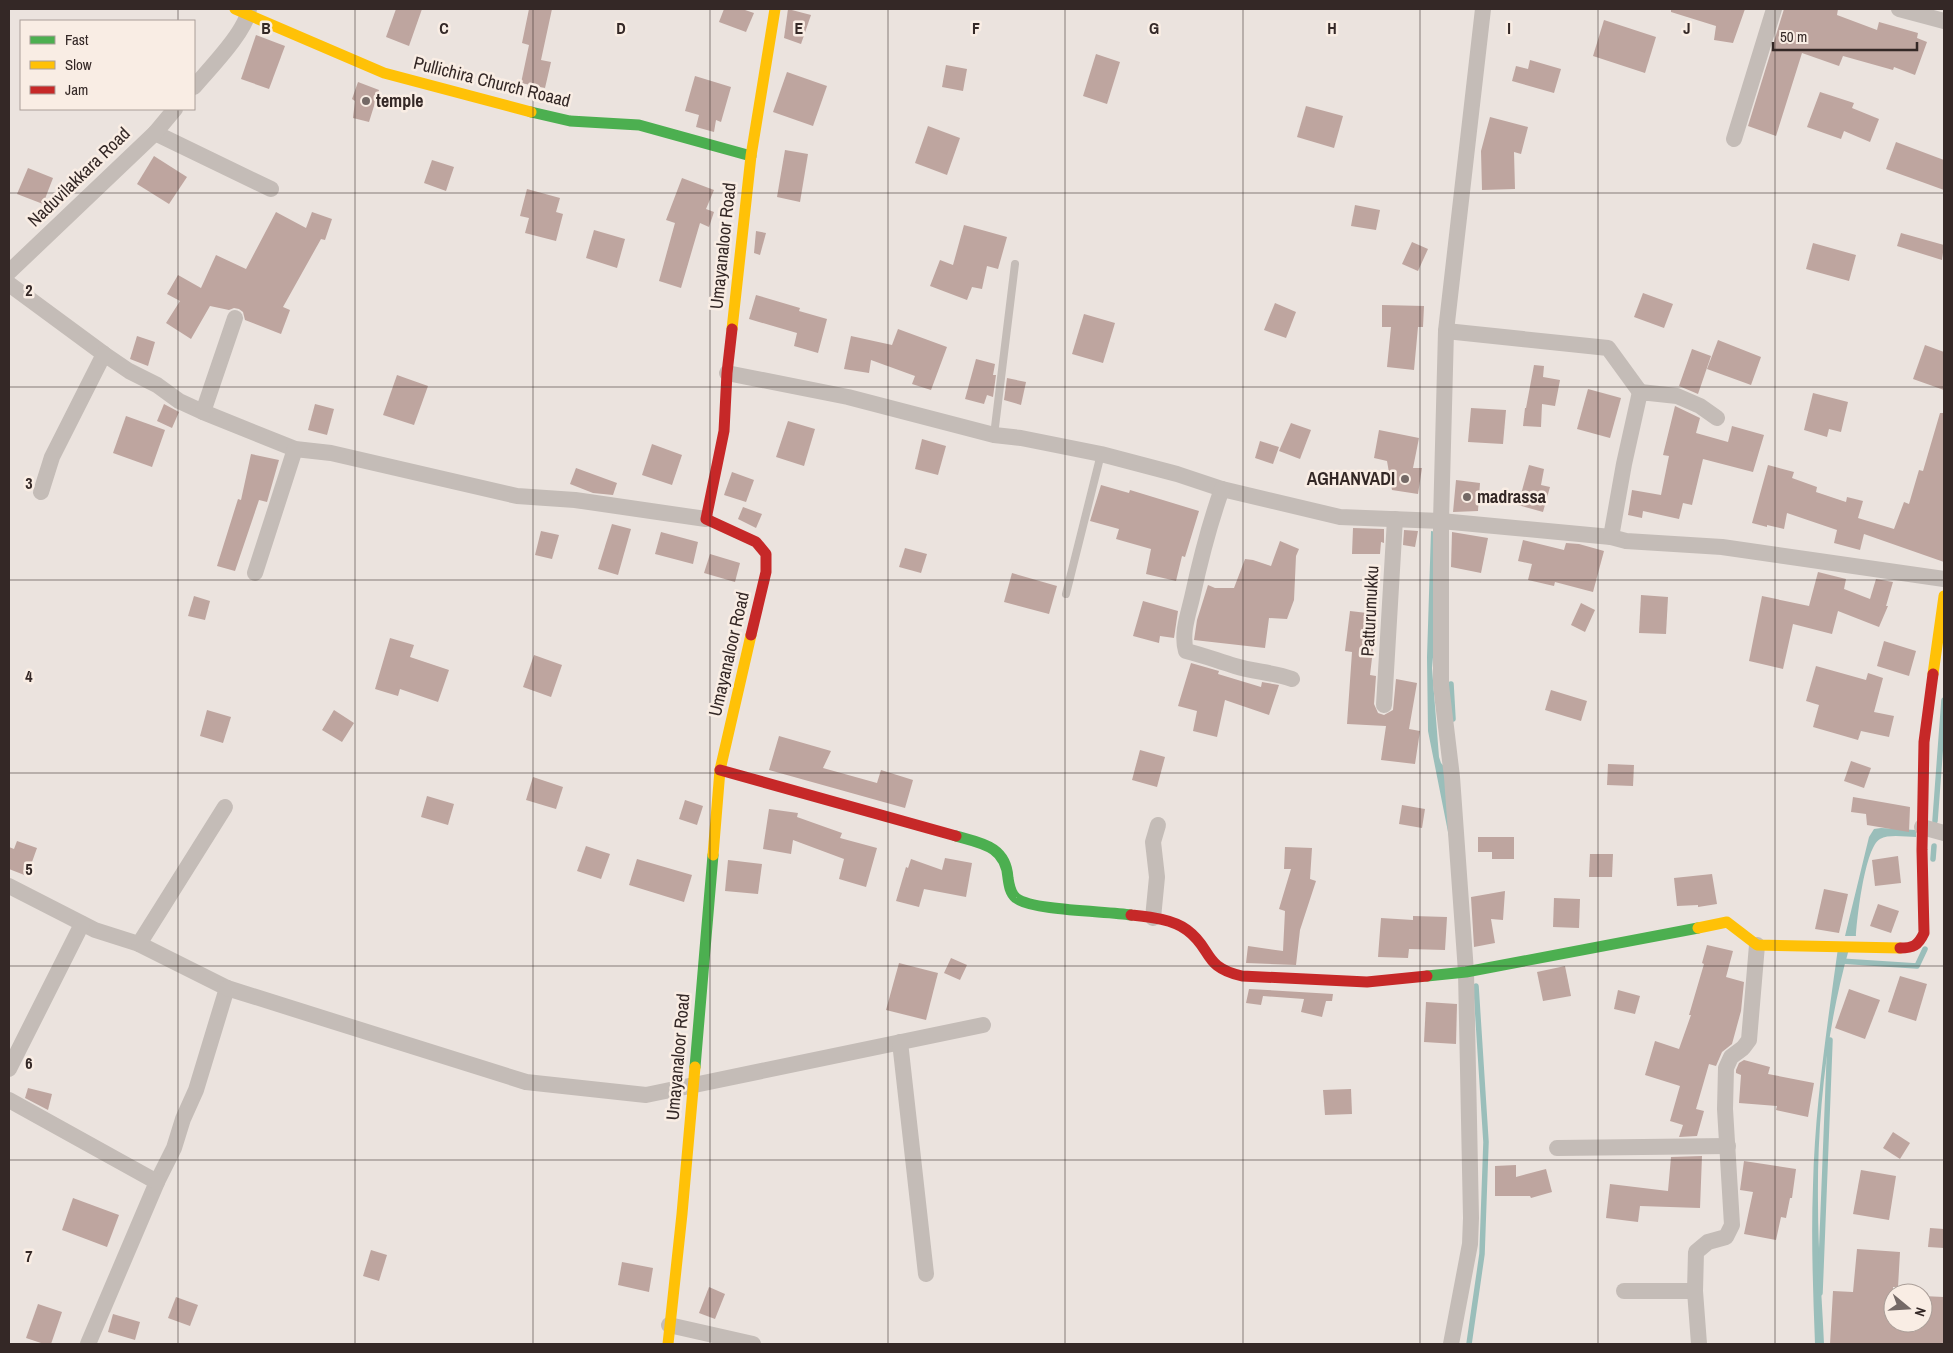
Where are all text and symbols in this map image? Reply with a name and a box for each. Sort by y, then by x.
text: B [261,17,271,39]
text: C [439,17,449,39]
text: D [616,17,626,39]
text: E [795,17,804,39]
text: F [972,17,980,39]
text: G [1149,17,1159,39]
text: H [1327,17,1337,39]
text: I [1507,17,1511,39]
text: J [1683,17,1691,39]
legend [20,20,195,110]
scale bar [1773,20,1917,52]
text: 50 m [1780,26,1807,47]
text: Fast [65,29,89,50]
street label: Pullichira Church Roaad [411,50,573,113]
text: Slow [65,54,92,75]
text: Jam [65,79,88,100]
place label: temple [376,88,424,113]
marker: temple [360,95,372,107]
street label: Naduvilakkara Road [22,121,135,232]
street label: Umayanaloor Road [703,181,742,310]
text: 2 [25,279,33,301]
place label: AGHANVADI [1307,466,1395,491]
text: 3 [25,472,33,494]
marker: AGHANVADI [1399,473,1411,485]
place label: madrassa [1477,484,1547,509]
marker: madrassa [1461,491,1473,503]
street label: Patturumukku [1355,565,1384,657]
street label: Umayanaloor Road [702,589,755,719]
text: 4 [25,665,33,687]
text: 5 [25,858,33,880]
street label: Umayanaloor Road [660,993,695,1121]
text: 6 [25,1052,33,1074]
text: 7 [25,1245,33,1267]
north arrow [1883,1283,1933,1333]
text: N [1911,1305,1930,1319]

